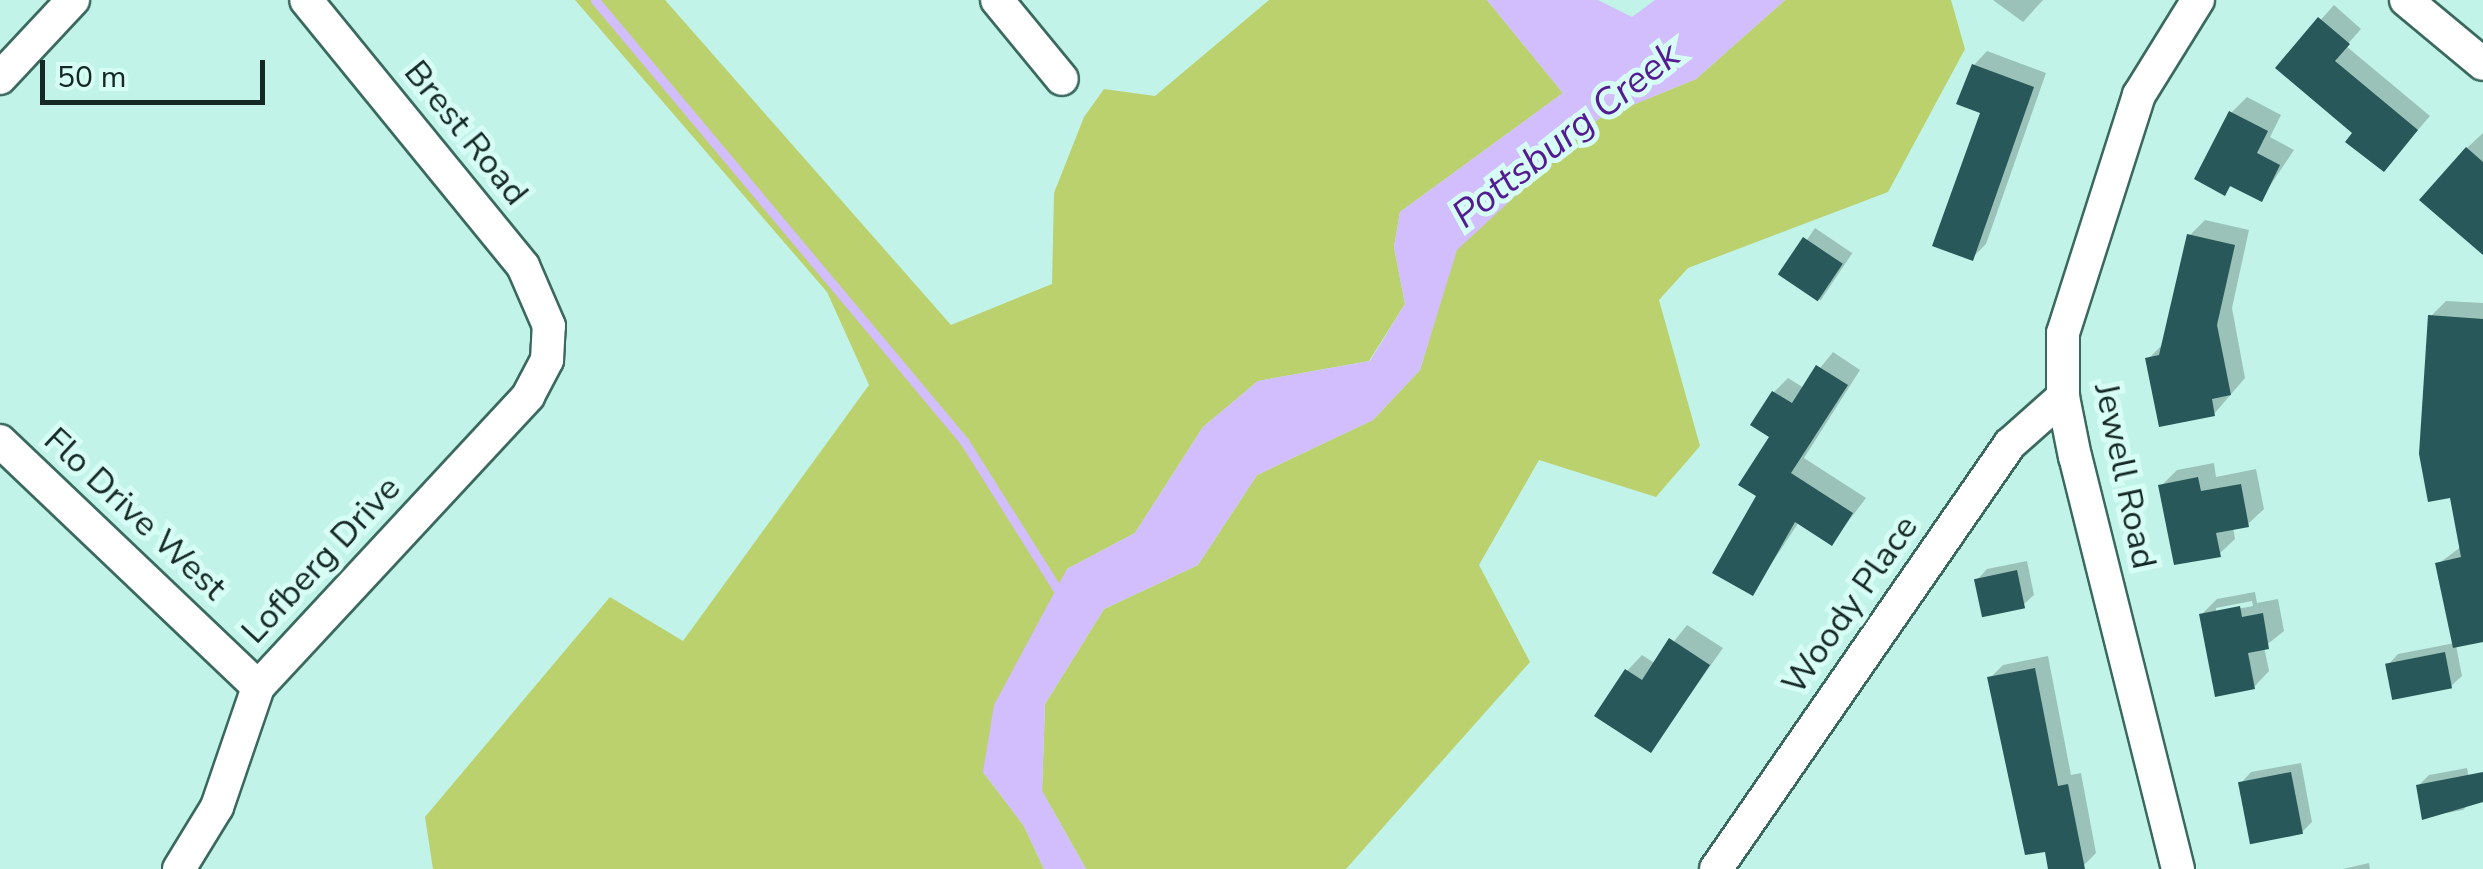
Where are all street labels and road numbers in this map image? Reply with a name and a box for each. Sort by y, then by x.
street label: Brest Road [395,52,537,214]
street label: Jewell Road [2085,379,2165,573]
street label: Flo Drive West [35,419,235,609]
street label: Lofberg Drive [233,468,409,652]
street label: Woody Place [1773,508,1927,702]

